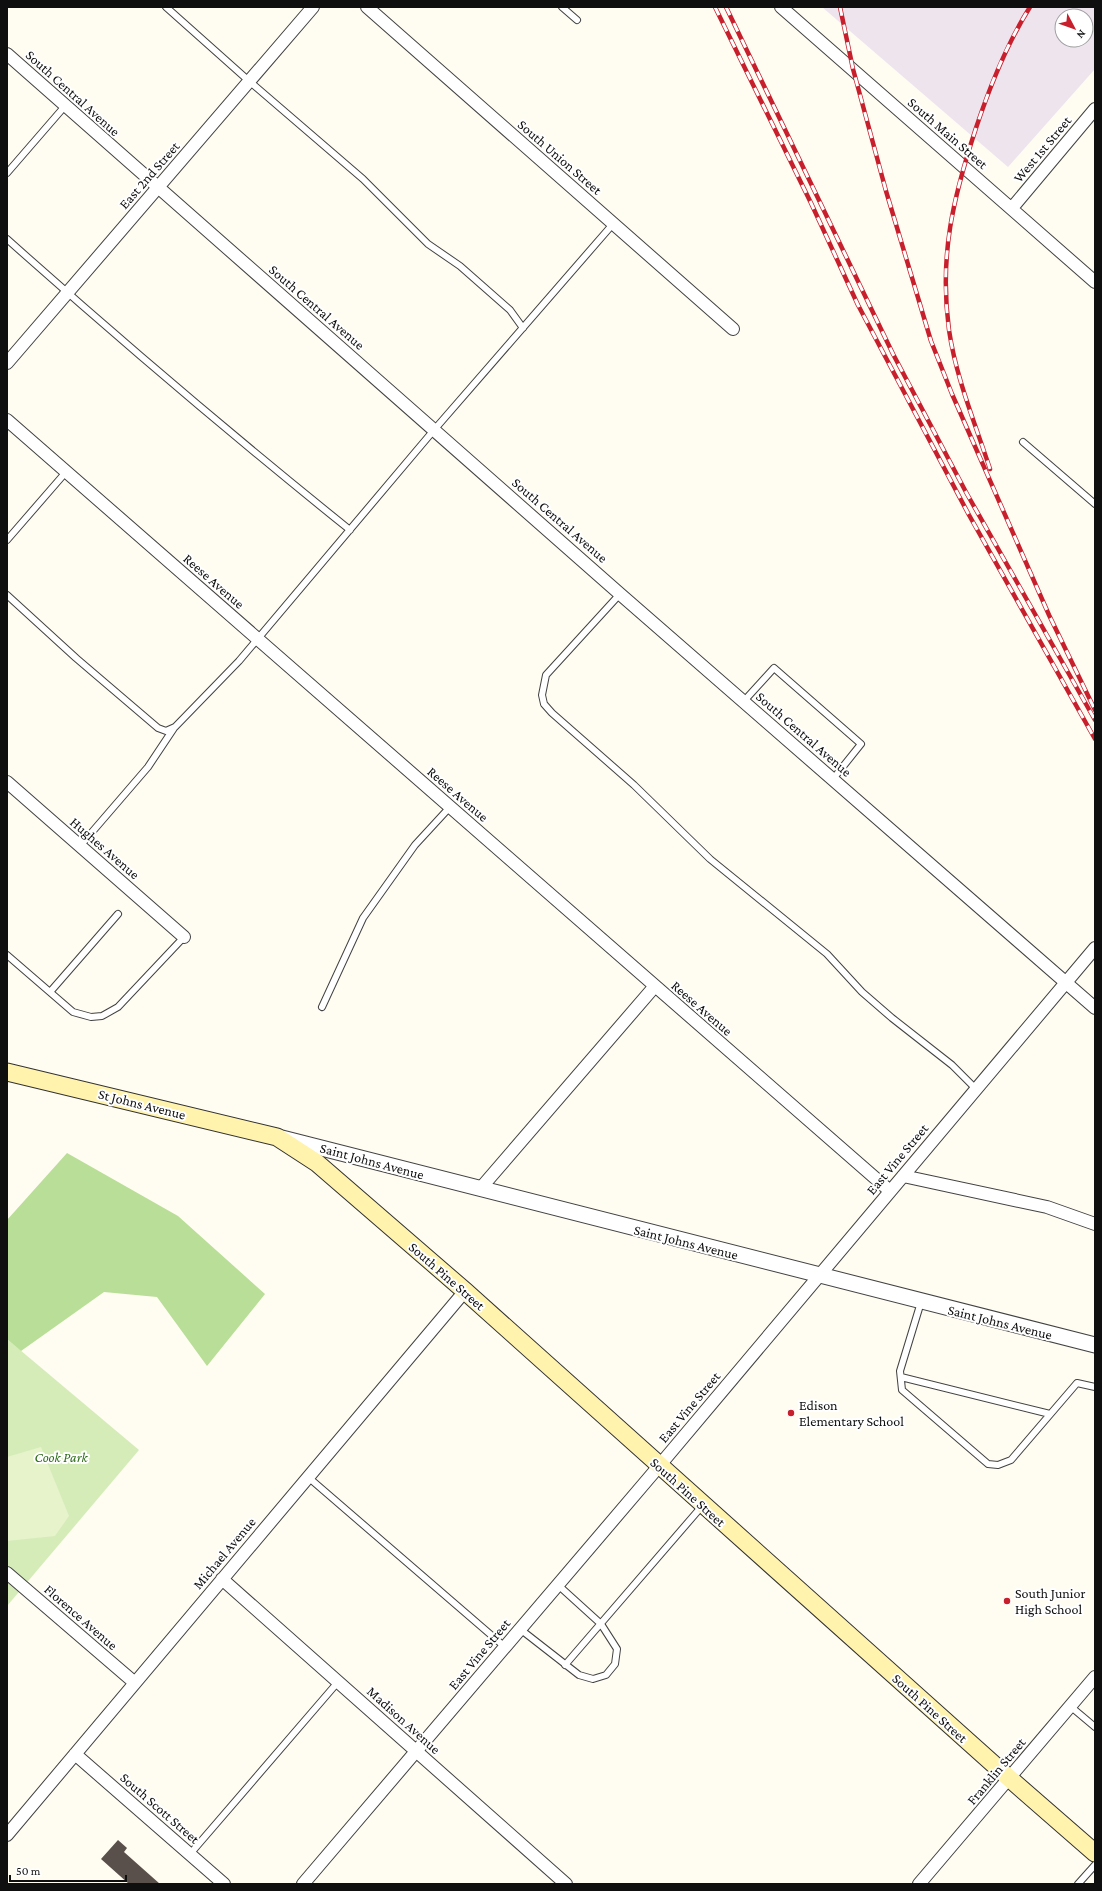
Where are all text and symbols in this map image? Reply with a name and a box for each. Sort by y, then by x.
north arrow [1054,8,1094,48]
text: N [1074,28,1089,42]
street label: South Central Avenue [23,47,123,139]
street label: South Main Street [905,94,991,172]
street label: West 1st Street [1010,112,1075,185]
street label: South Union Street [515,116,605,198]
street label: East 2nd Street [115,138,183,212]
street label: South Central Avenue [266,261,368,353]
street label: South Central Avenue [509,474,611,566]
street label: Reese Avenue [180,550,248,612]
street label: South Central Avenue [753,688,855,780]
street label: Reese Avenue [424,763,492,825]
street label: Hughes Avenue [67,814,143,882]
street label: Reese Avenue [668,977,736,1039]
street label: St Johns Avenue [97,1085,187,1123]
street label: East Vine Street [863,1120,931,1198]
street label: Saint Johns Avenue [318,1139,426,1183]
street label: Saint Johns Avenue [632,1221,740,1263]
street label: South Pine Street [406,1239,489,1314]
street label: Saint Johns Avenue [946,1301,1054,1343]
street label: East Vine Street [655,1368,723,1446]
place label: Edison Elementary School [799,1397,904,1429]
marker: Edison Elementary School [786,1408,796,1418]
park label: Cook Park [34,1449,88,1465]
street label: South Pine Street [647,1454,729,1530]
street label: Michael Avenue [189,1514,259,1592]
street label: Florence Avenue [41,1581,121,1653]
place label: South Junior High School [1015,1585,1085,1617]
marker: South Junior High School [1002,1596,1012,1606]
street label: East Vine Street [445,1615,513,1693]
street label: South Pine Street [889,1670,971,1746]
street label: Madison Avenue [364,1683,444,1757]
street label: Franklin Street [963,1734,1029,1808]
street label: South Scott Street [117,1769,203,1847]
scale bar [10,1857,126,1883]
text: 50 m [16,1864,41,1878]

